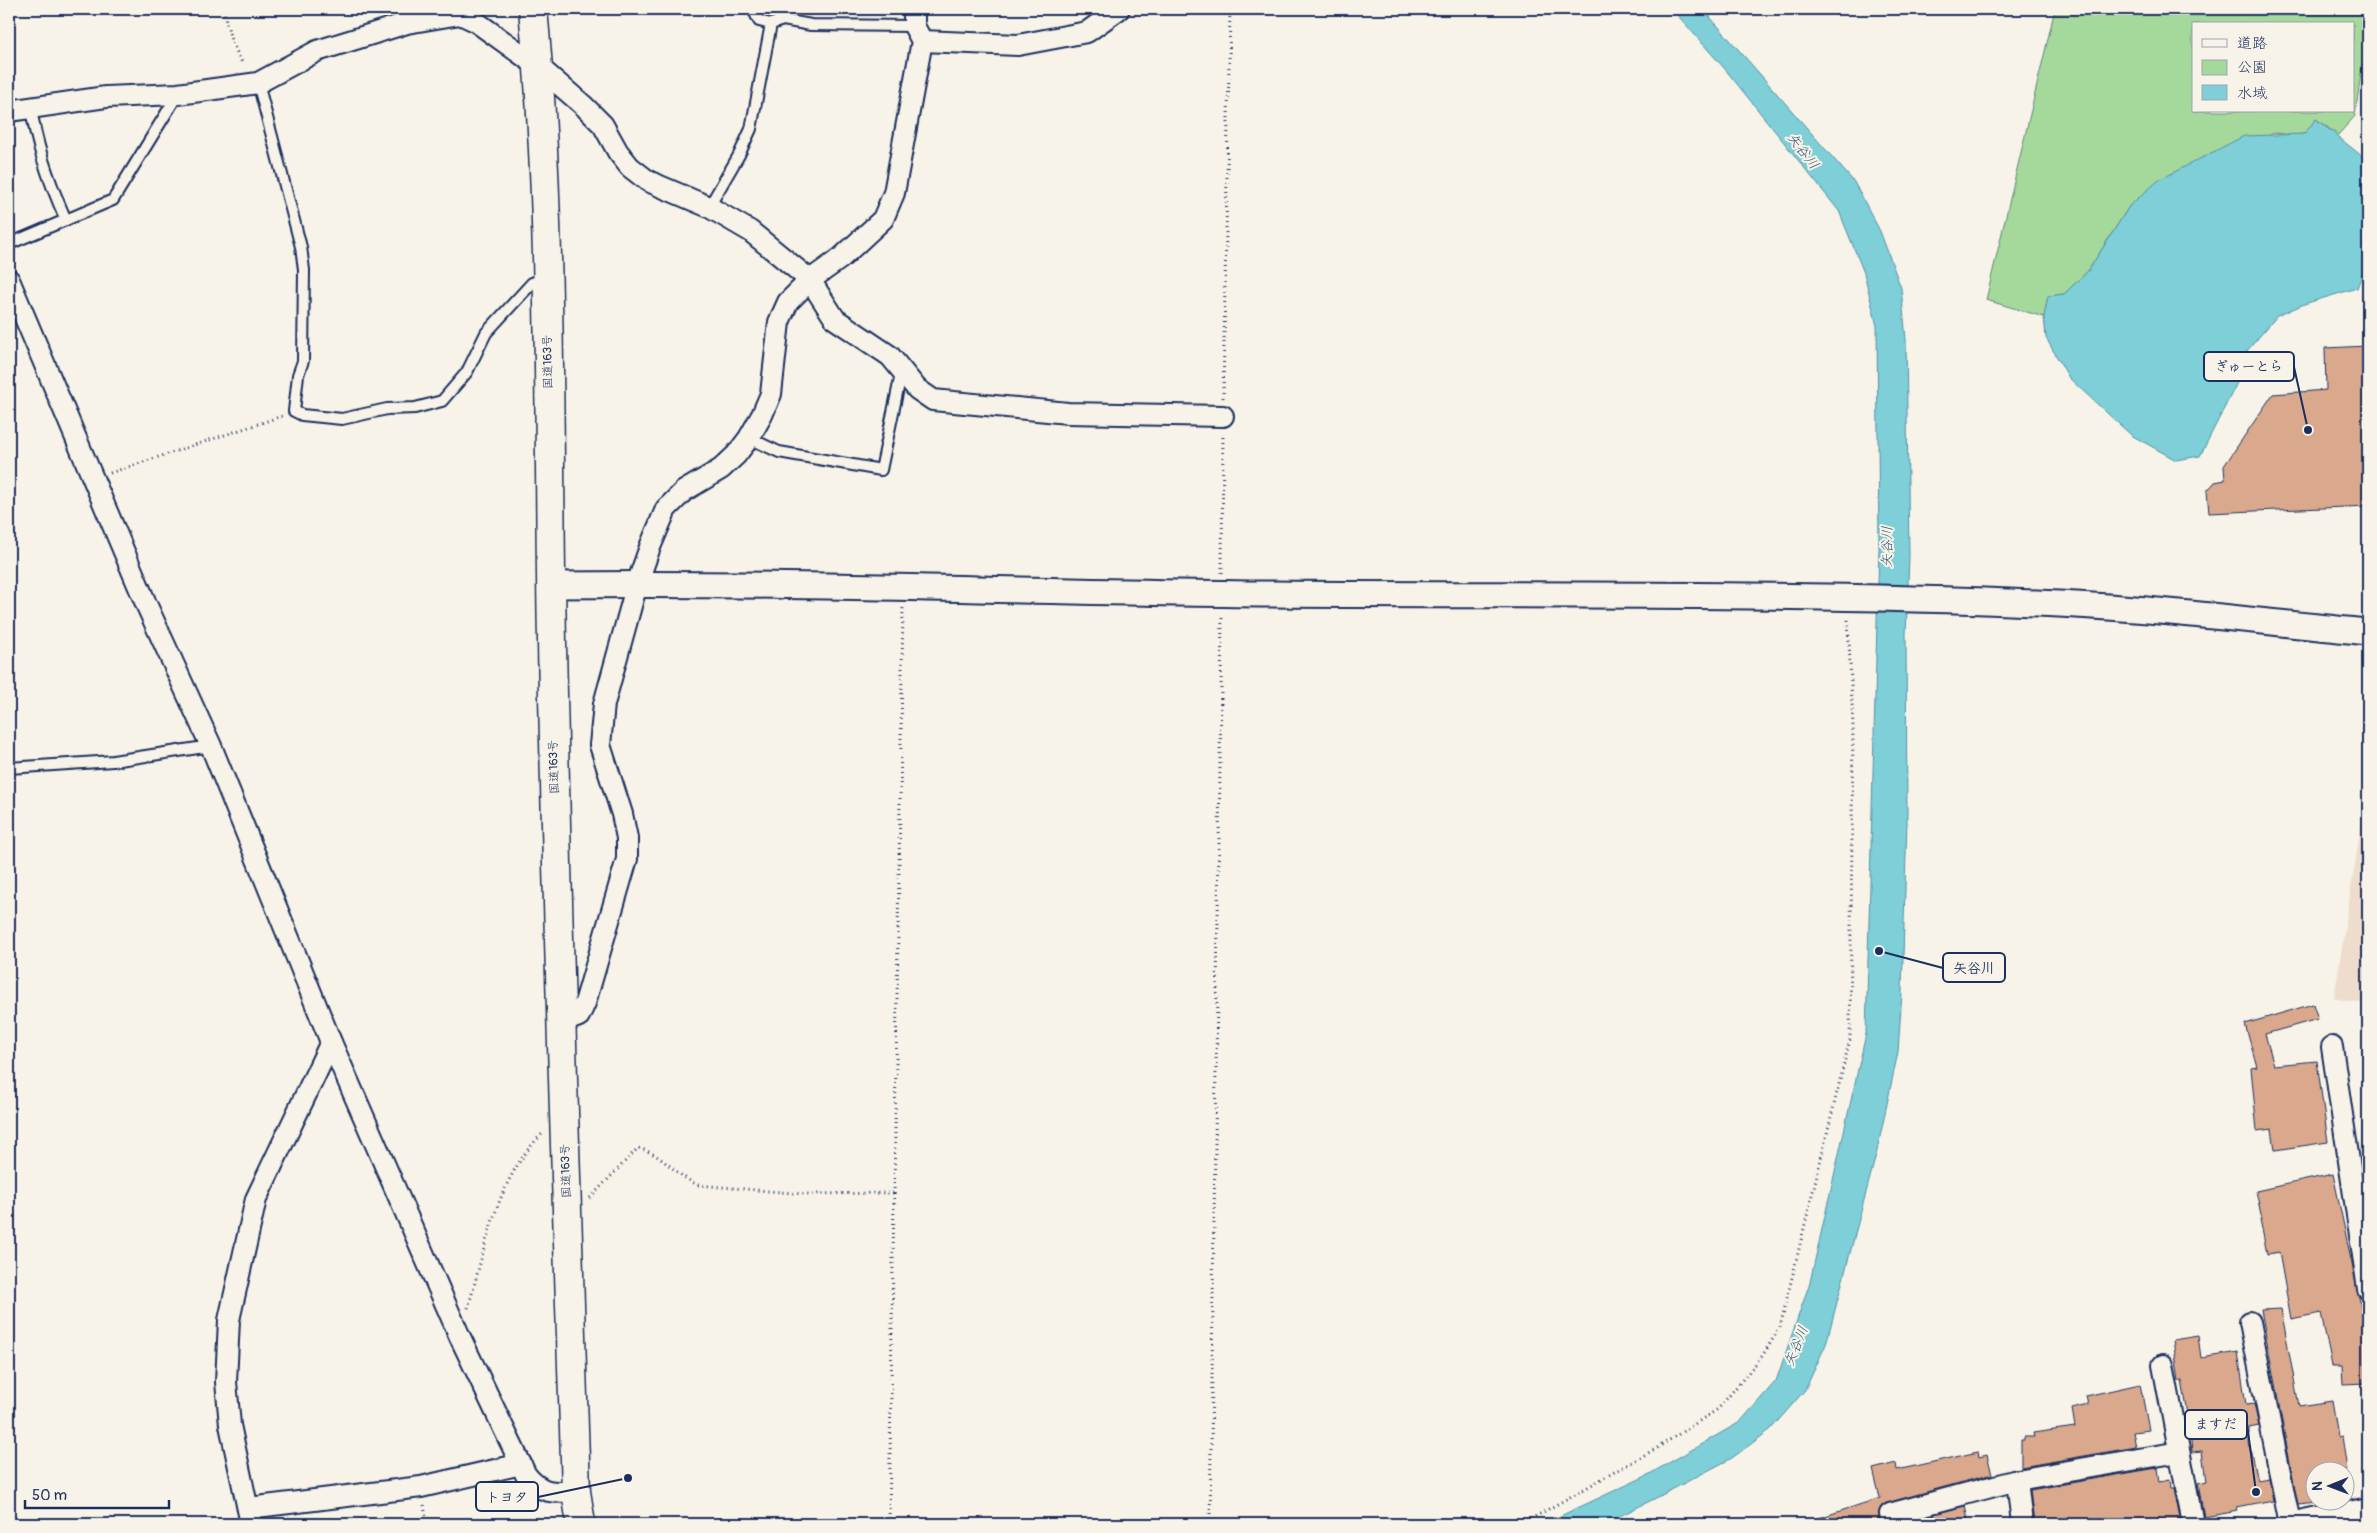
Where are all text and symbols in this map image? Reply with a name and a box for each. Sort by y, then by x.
legend [2192,22,2354,112]
text: 道路 [2237,34,2267,53]
text: 公園 [2237,58,2267,77]
text: 水域 [2237,84,2267,103]
water label: 矢谷川 [1783,129,1823,173]
street label: 国道163号 [540,335,556,389]
callout: ぎゅーとら [2204,352,2294,381]
text: ぎゅーとら [2215,358,2283,375]
water label: 矢谷川 [1878,526,1896,568]
street label: 国道163号 [546,740,562,794]
callout: 矢谷川 [1943,953,2005,982]
text: 矢谷川 [1953,960,1995,977]
street label: 国道163号 [558,1144,574,1198]
water label: 矢谷川 [1780,1323,1812,1369]
callout: ますだ [2185,1410,2247,1439]
text: ますだ [2195,1416,2237,1433]
north arrow [2304,1460,2354,1510]
scale bar [25,1478,169,1510]
text: N [2309,1481,2326,1491]
callout: トヨタ [476,1482,538,1511]
text: 50 m [32,1486,67,1505]
text: トヨタ [486,1489,528,1506]

